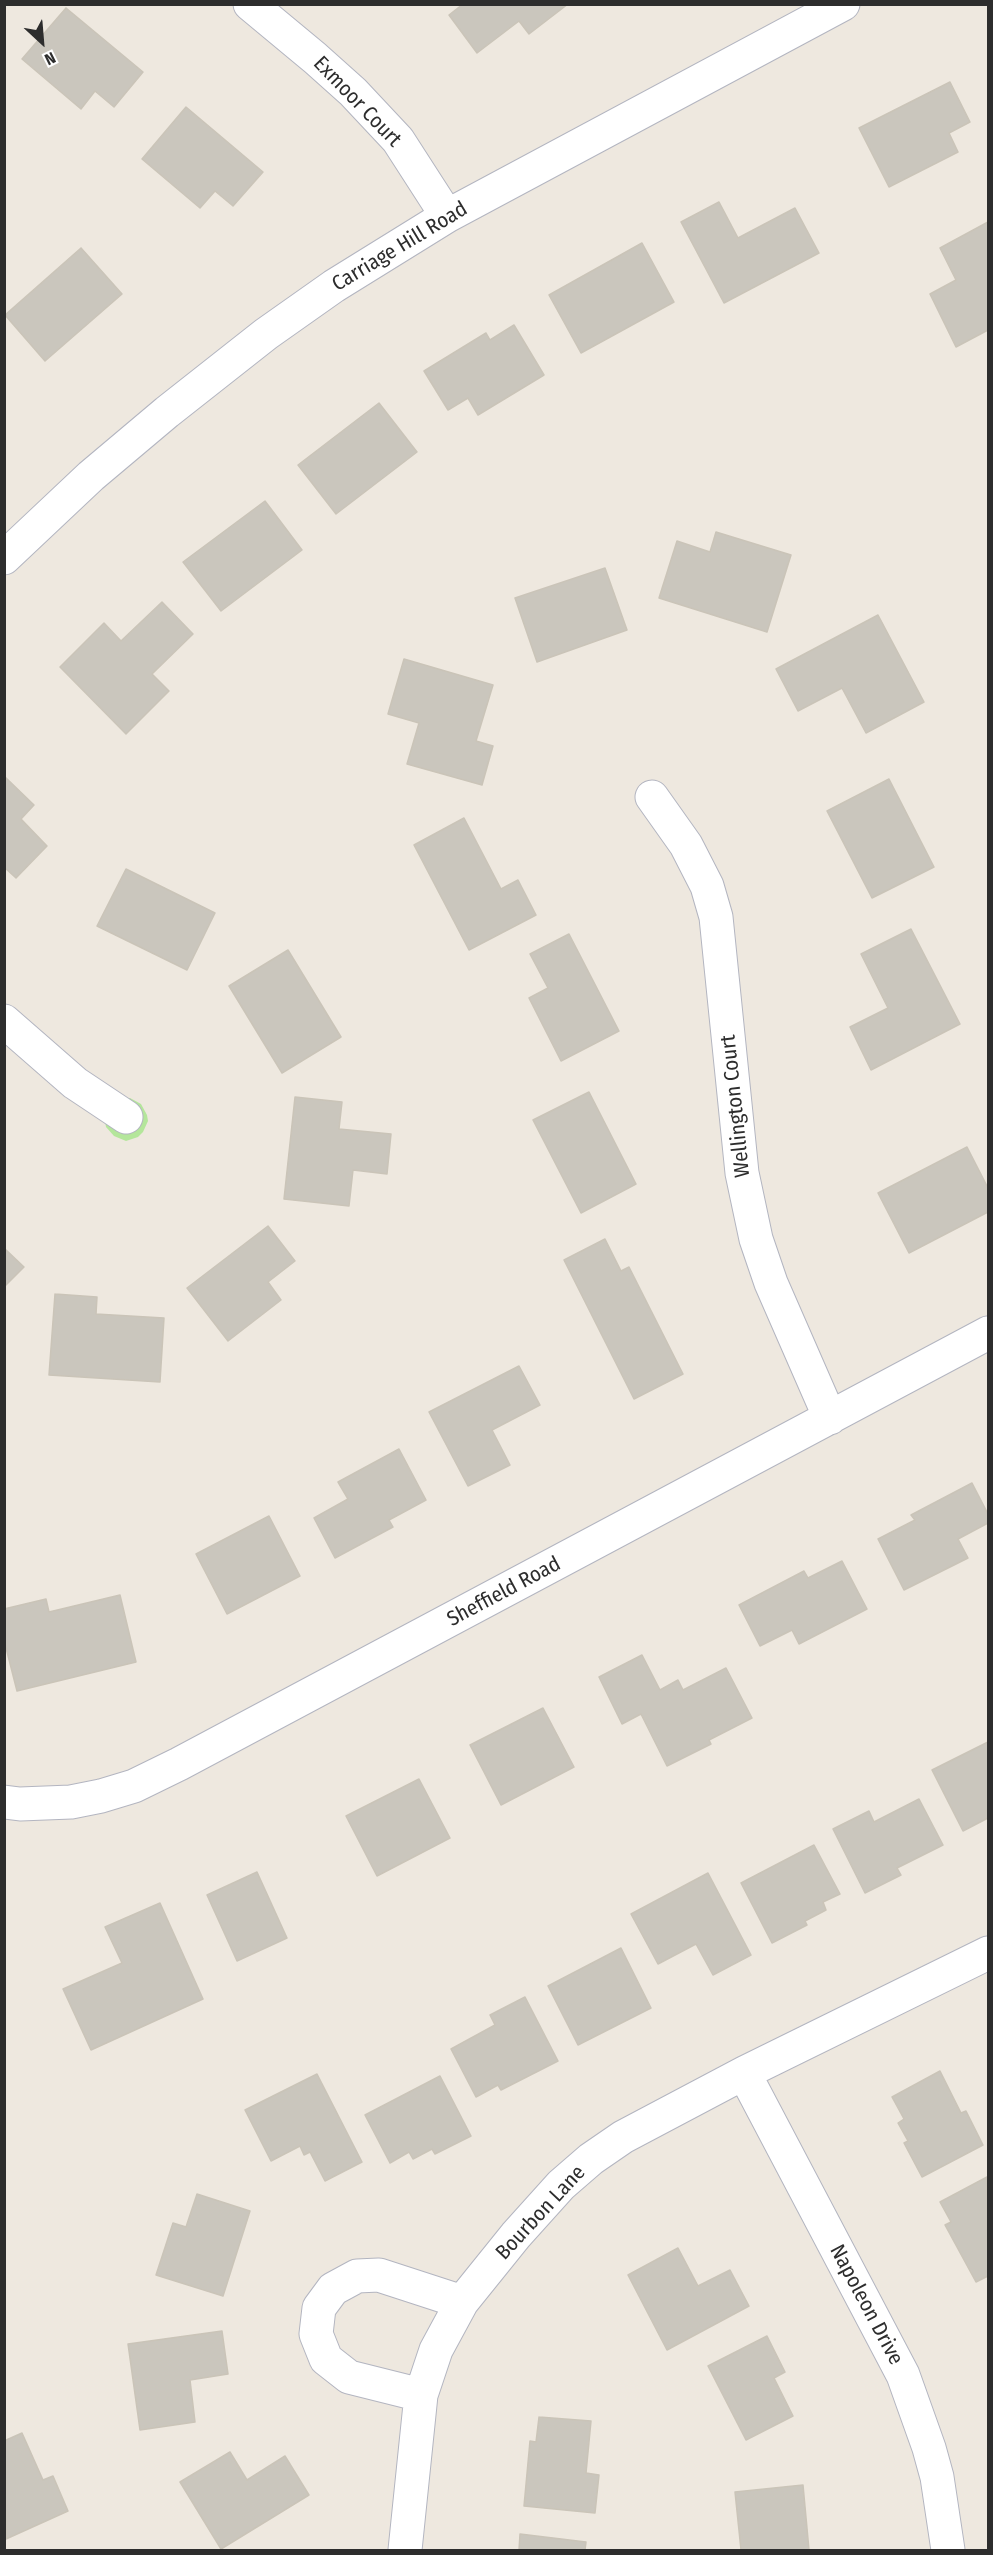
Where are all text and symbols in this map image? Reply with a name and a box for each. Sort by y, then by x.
north arrow [12,12,72,72]
text: N [42,48,59,69]
street label: Exmoor Court [308,52,406,152]
street label: Carriage Hill Road [328,197,472,297]
street label: Wellington Court [716,1033,756,1179]
street label: Sheffield Road [443,1552,565,1632]
street label: Bourbon Lane [491,2161,591,2265]
street label: Napoleon Drive [824,2241,908,2369]

